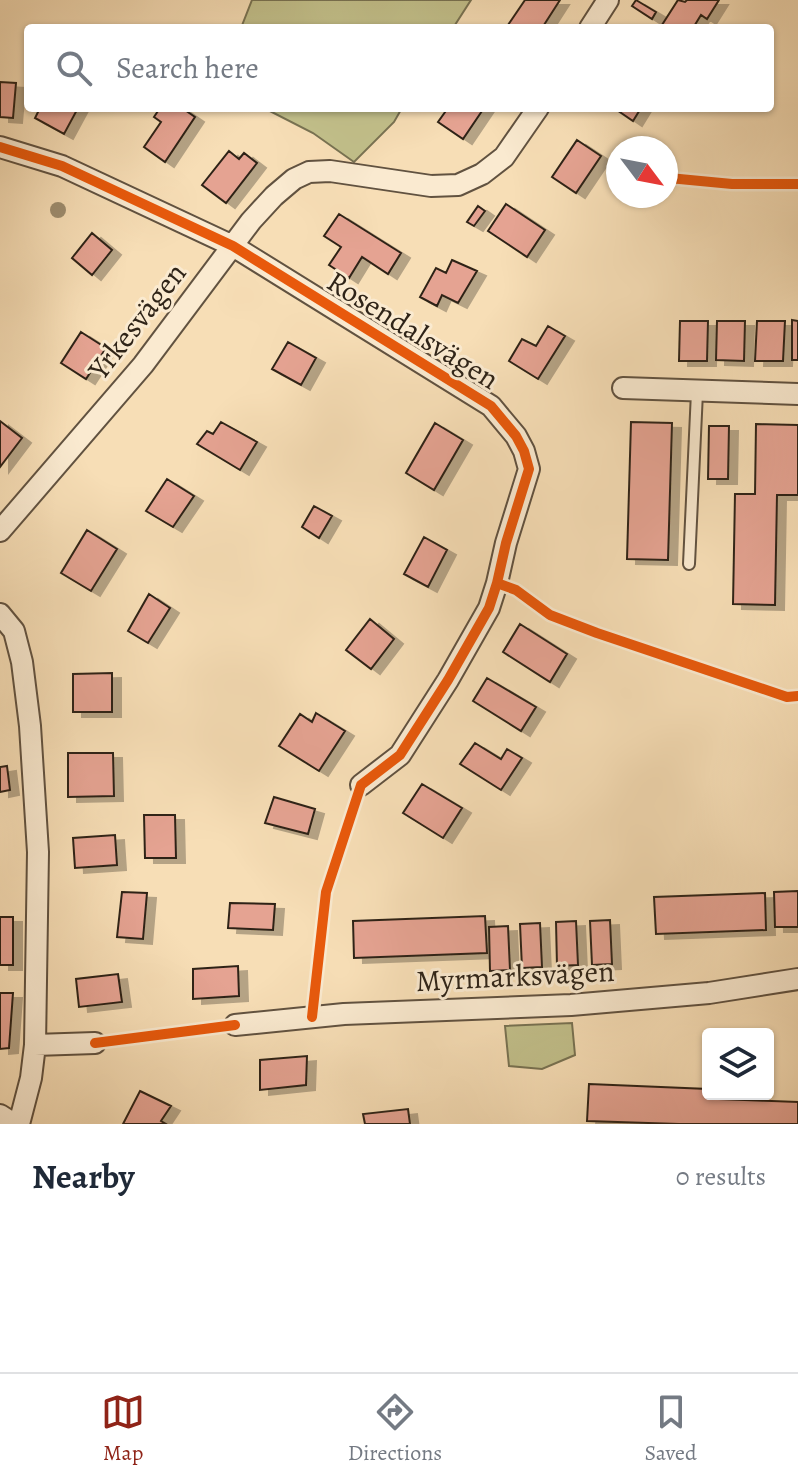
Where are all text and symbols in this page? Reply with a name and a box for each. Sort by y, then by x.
search box [24,24,774,112]
icon: search [52,46,96,90]
text: Search here [116,48,259,88]
north arrow [606,136,678,208]
street label: Yrkesvägen [78,254,195,388]
street label: Rosendalsvägen [319,261,507,399]
street label: Myrmarksvägen [415,951,615,1001]
map controls [702,1028,774,1100]
button: layers [702,1028,774,1100]
text: Nearby [32,1153,135,1200]
text: 0 results [676,1159,766,1194]
tab: Map [101,1390,145,1468]
tab: Directions [348,1390,442,1468]
tab: Saved [645,1390,697,1468]

